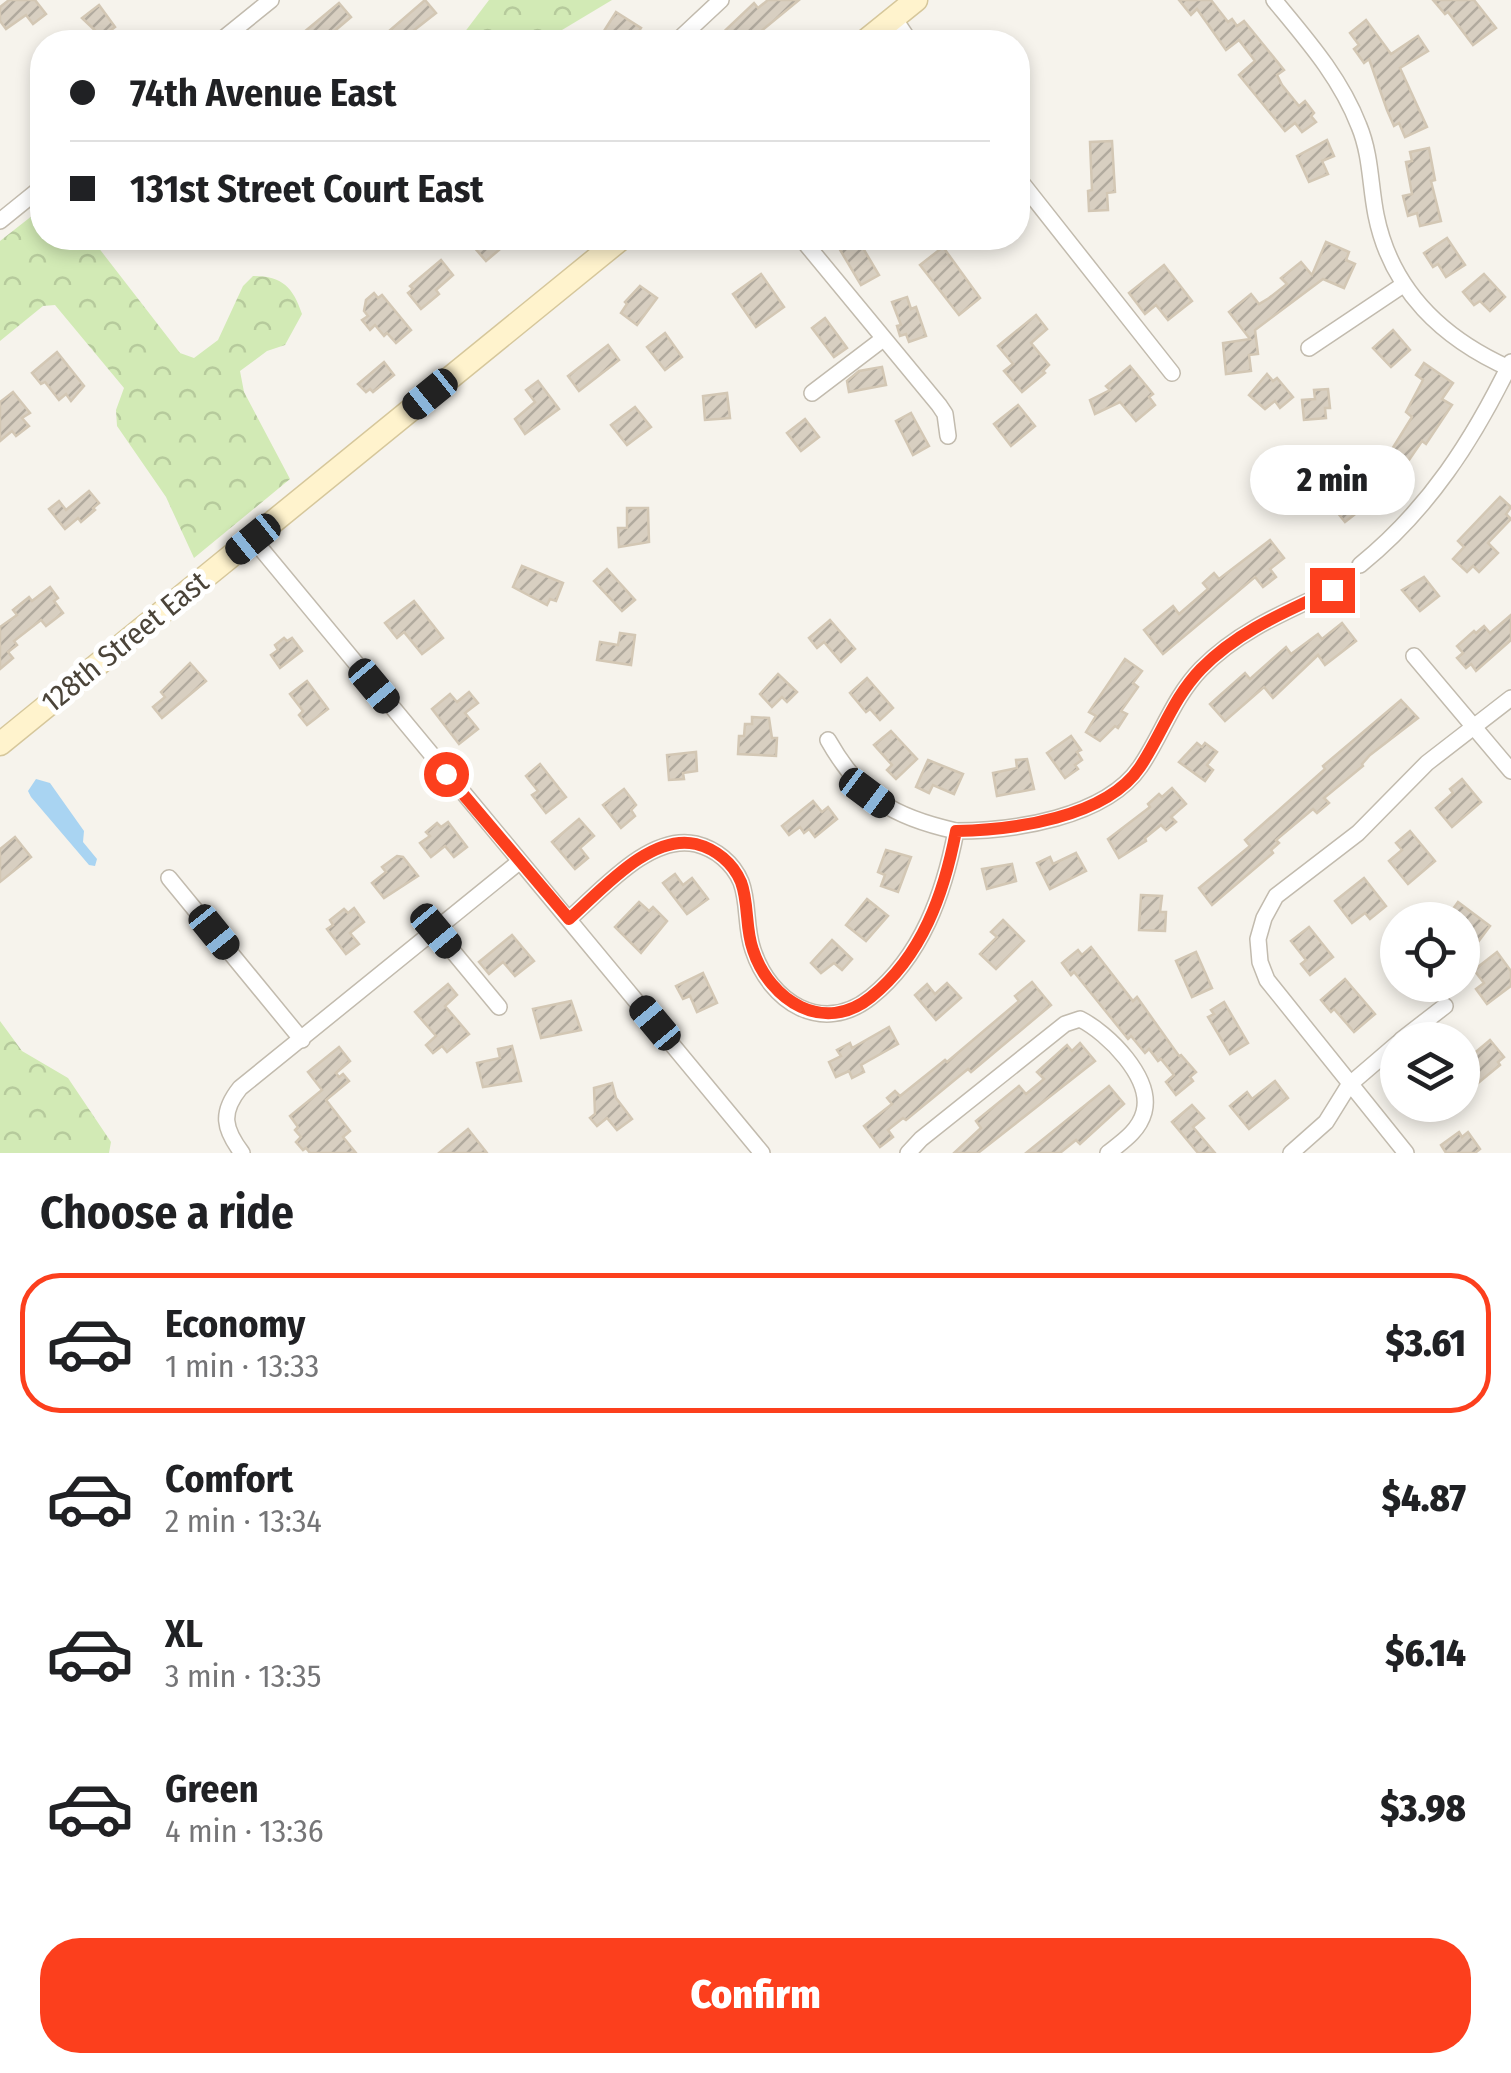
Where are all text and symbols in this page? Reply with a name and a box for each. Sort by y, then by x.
text: 74th Avenue East [130,70,396,116]
text: 131st Street Court East [130,166,484,212]
car [397,363,463,425]
callout: 2 min [1250,445,1414,515]
text: 2 min [1297,461,1368,499]
car [220,508,286,570]
street label: 128th Street East [34,564,216,720]
route end [1310,568,1355,613]
car [343,653,405,719]
route start [424,752,469,797]
car [834,763,900,823]
car [405,898,467,964]
car [183,899,245,965]
map controls [1380,902,1480,1122]
button: locate [1380,902,1480,1002]
car [624,990,686,1056]
button: layers [1380,1022,1480,1122]
text: Choose a ride [40,1186,294,1240]
icon: car [45,1298,135,1388]
text: Economy [165,1301,305,1347]
text: $3.61 [1386,1320,1466,1366]
text: 1 min · 13:33 [165,1347,319,1385]
icon: car [45,1453,135,1543]
text: Comfort [165,1456,293,1502]
text: $4.87 [1382,1475,1466,1521]
text: 2 min · 13:34 [165,1502,322,1540]
icon: car [45,1608,135,1698]
text: XL [165,1611,203,1657]
text: $6.14 [1385,1630,1466,1676]
text: 3 min · 13:35 [165,1657,321,1695]
icon: car [45,1763,135,1853]
text: Green [165,1766,259,1812]
text: $3.98 [1380,1785,1466,1831]
text: 4 min · 13:36 [165,1812,324,1850]
button: Confirm [40,1938,1471,2053]

